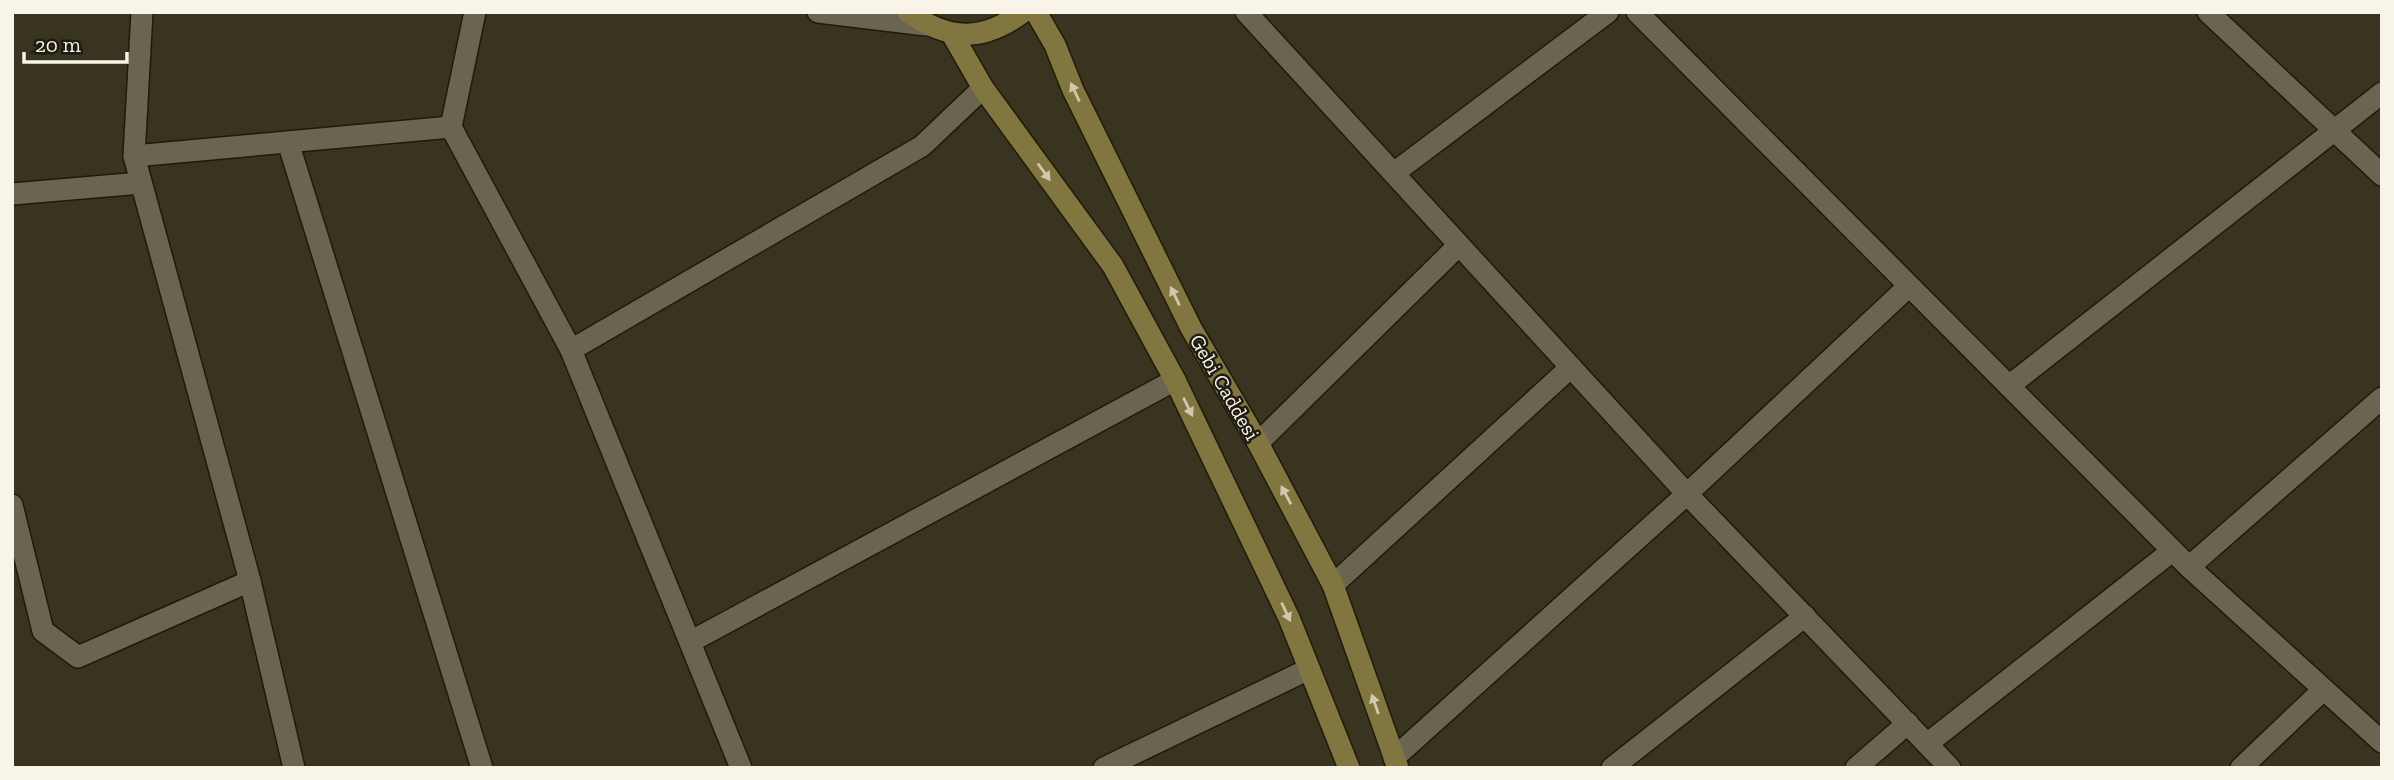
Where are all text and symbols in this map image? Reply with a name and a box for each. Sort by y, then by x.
scale bar [24,21,128,65]
text: 20 m [35,32,81,57]
one-way arrow [1069,82,1081,102]
one-way arrow [1037,163,1051,181]
one-way arrow [1170,286,1181,306]
street label: Gebi Caddesi [1185,330,1265,444]
one-way arrow [1182,397,1194,417]
one-way arrow [1280,485,1291,505]
one-way arrow [1281,602,1292,623]
one-way arrow [1369,693,1380,714]

